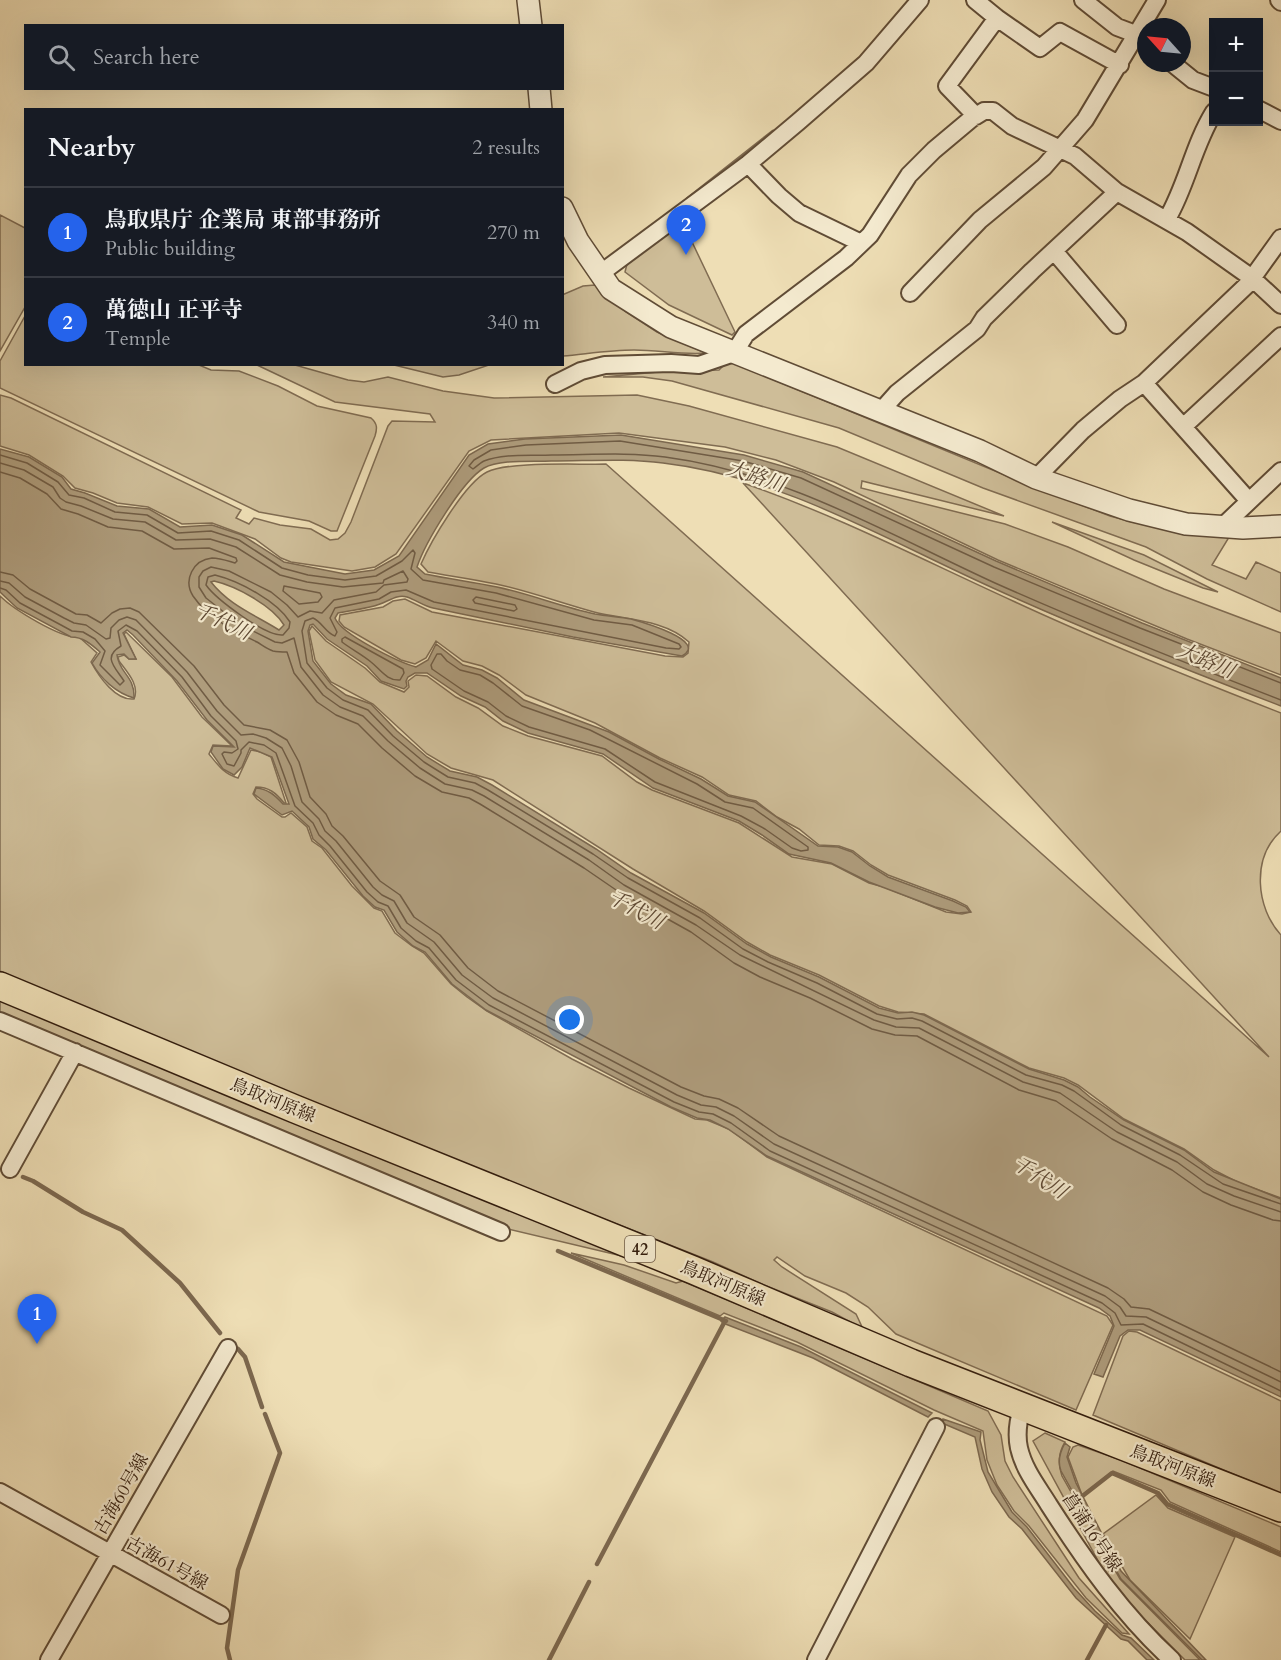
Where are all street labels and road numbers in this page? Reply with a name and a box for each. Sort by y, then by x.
street label: 鳥取河原線 [226,1072,319,1129]
road number: 42 [625,1236,655,1262]
street label: 鳥取河原線 [676,1254,769,1313]
street label: 鳥取河原線 [1126,1439,1219,1494]
street label: 古海60号線 [88,1449,155,1540]
street label: 菖蒲16号線 [1056,1488,1127,1577]
street label: 古海61号線 [121,1531,212,1596]

